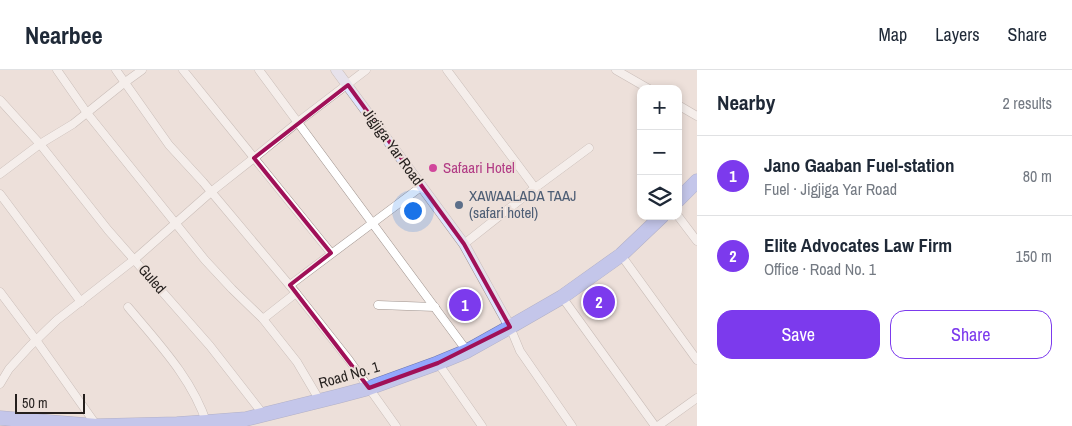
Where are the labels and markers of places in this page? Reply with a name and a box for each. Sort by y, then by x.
place label: Safaari Hotel [443,157,515,178]
marker: Safaari Hotel [427,162,439,174]
place label: XAWAALADA TAAJ (safari hotel) [469,185,576,223]
marker: XAWAALADA TAAJ (safari hotel) [453,199,465,211]
pin: 2 [583,283,615,321]
pin: 1 [449,286,481,324]

